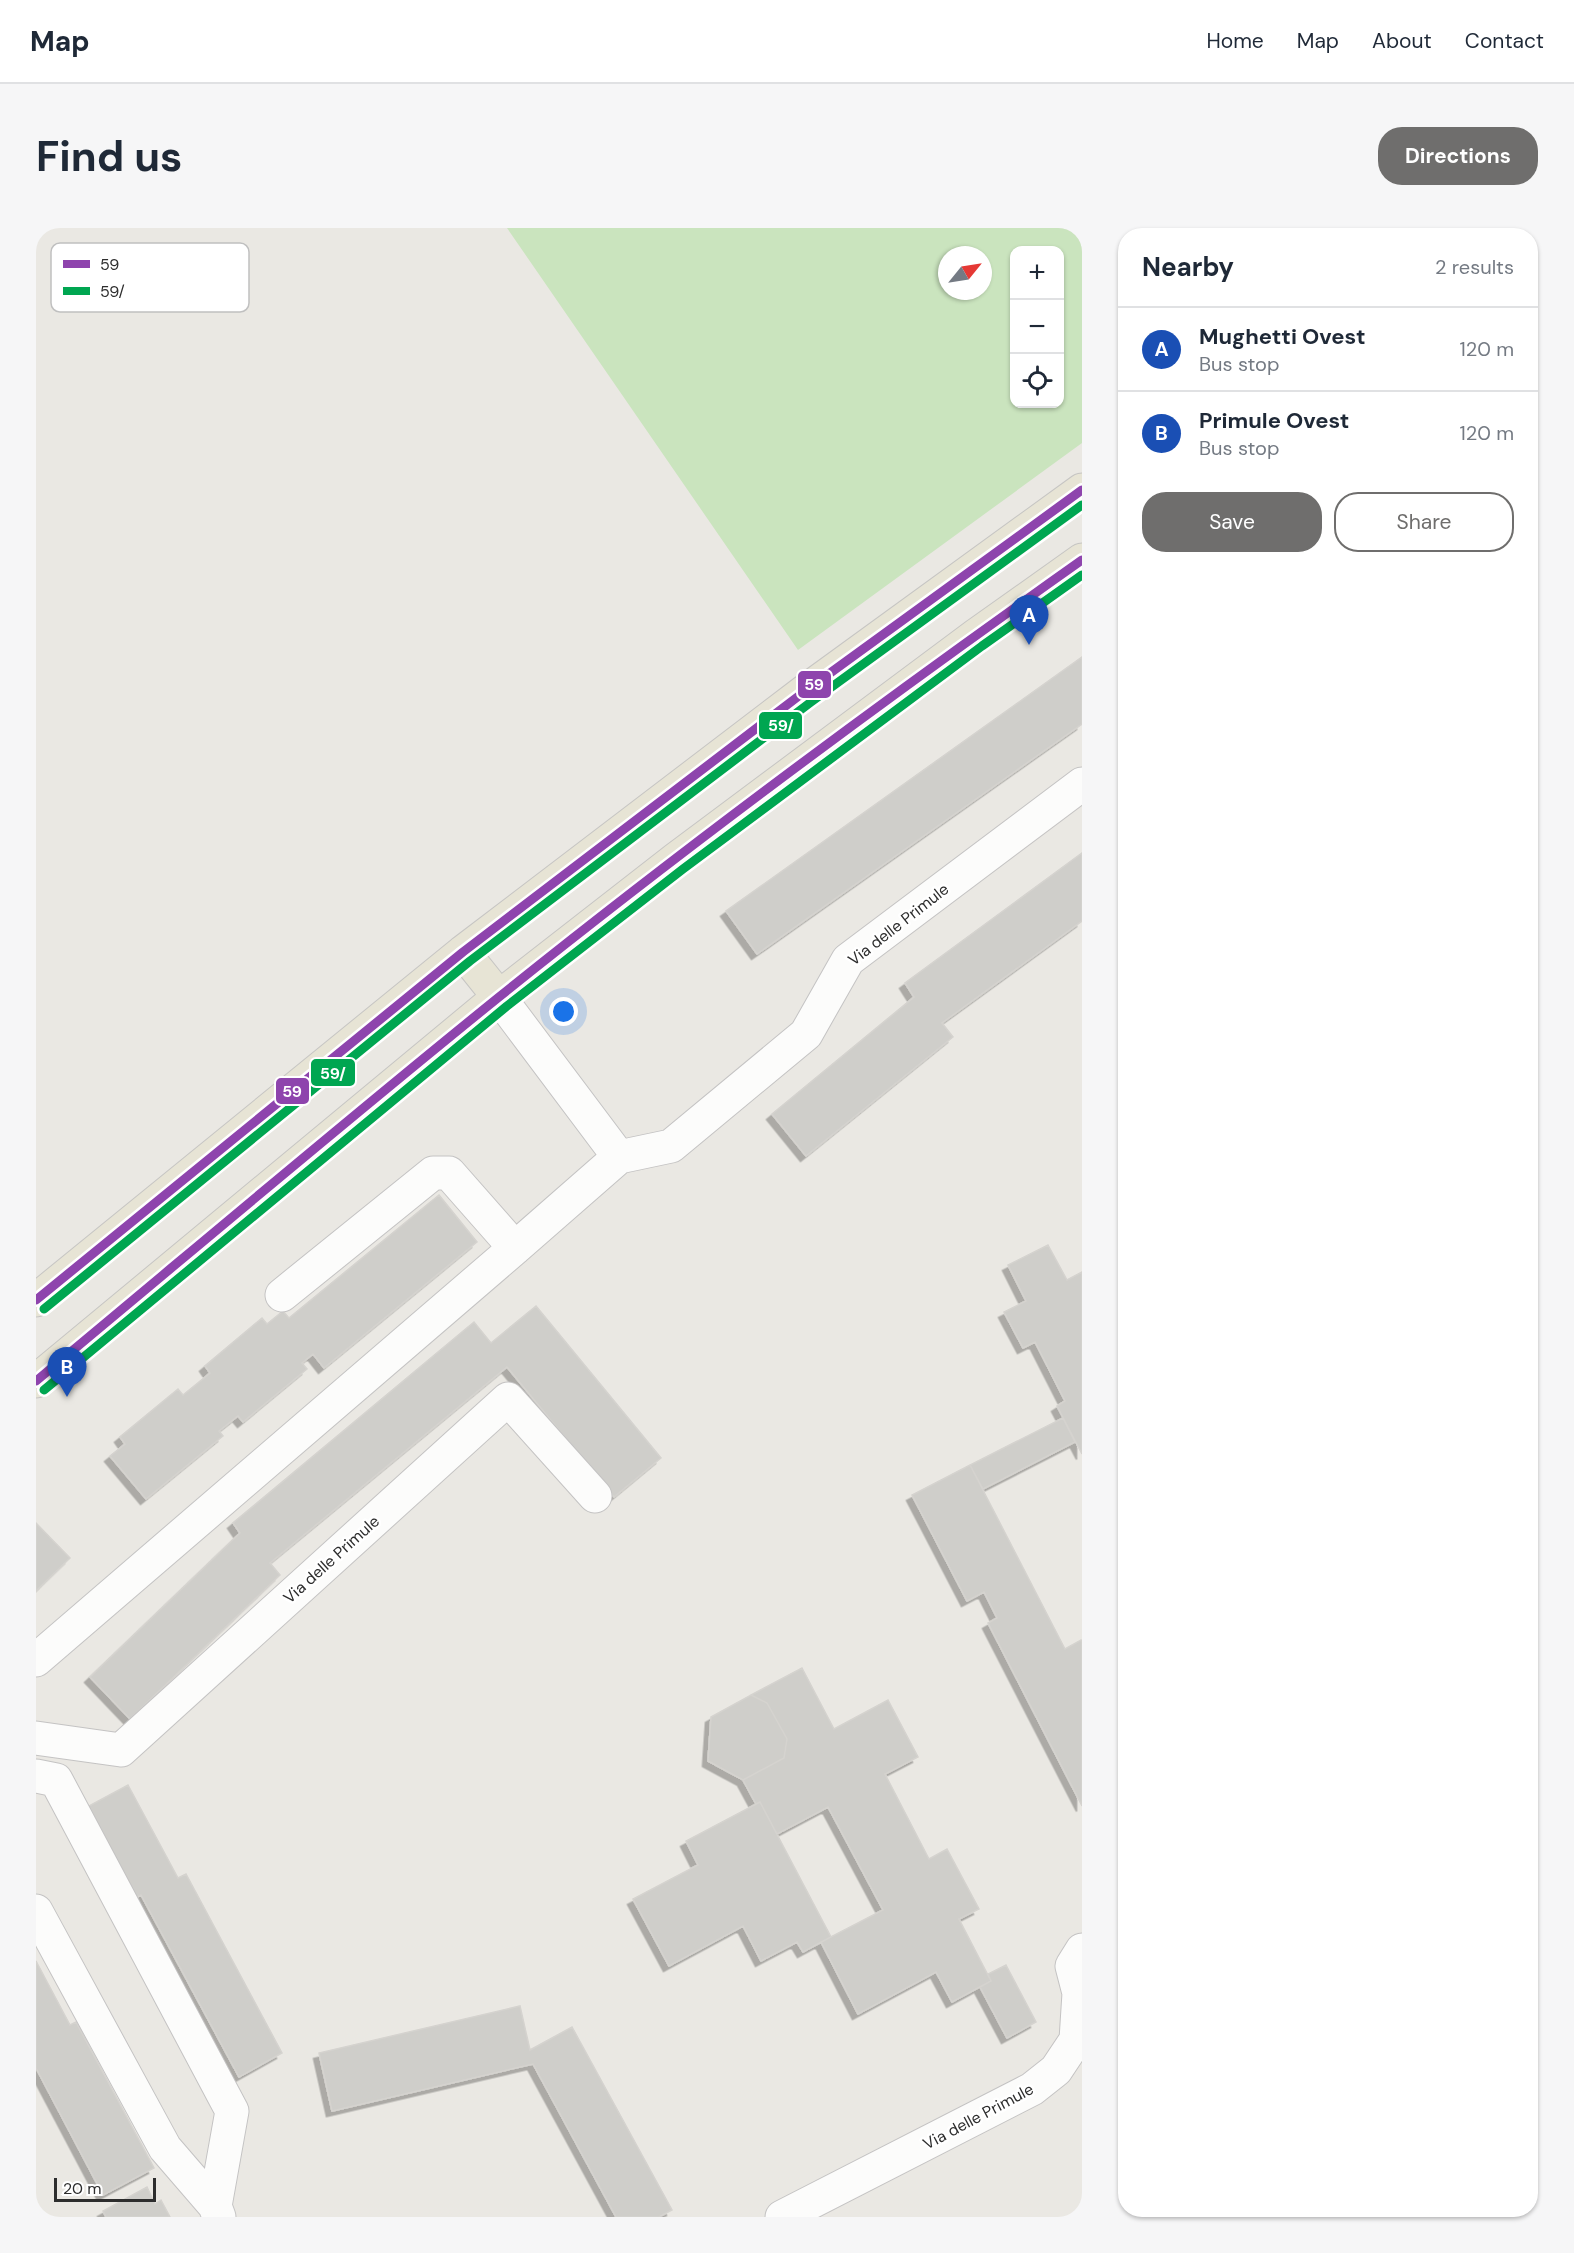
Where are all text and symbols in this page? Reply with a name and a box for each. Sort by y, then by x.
text: Map [30,23,90,60]
text: Home [1206,27,1264,55]
text: Map [1297,27,1339,55]
text: About [1372,27,1432,55]
text: Contact [1465,27,1544,55]
button: Directions [1378,127,1538,185]
text: Find us [36,129,182,184]
legend [51,243,249,312]
north arrow [938,246,992,300]
map controls [1010,246,1064,408]
button: + [1010,246,1064,300]
text: Nearby [1142,250,1234,284]
text: 59 [100,254,119,275]
text: 2 results [1435,254,1514,280]
text: 59/ [100,281,125,302]
button: − [1010,300,1064,354]
text: Mughetti Ovest [1199,322,1365,351]
text: A [1154,336,1169,362]
text: 120 m [1460,336,1514,362]
text: Bus stop [1199,351,1279,377]
button: locate [1010,354,1064,408]
text: Primule Ovest [1199,406,1349,435]
text: B [1155,420,1168,446]
text: 120 m [1460,420,1514,446]
text: Bus stop [1199,435,1279,461]
button: Save [1142,492,1322,552]
button: Share [1334,492,1514,552]
pin: A [1010,596,1048,645]
line badge: 59 [797,670,832,699]
text: 59 [804,674,824,695]
line badge: 59/ [758,711,803,740]
text: 59/ [768,715,794,736]
street label: Via delle Primule [844,878,953,970]
your location [549,997,578,1026]
line badge: 59/ [310,1058,356,1087]
text: 59/ [320,1063,346,1084]
line badge: 59 [275,1077,310,1105]
text: 59 [282,1081,302,1102]
pin: B [48,1348,87,1397]
street label: Via delle Primule [279,1511,384,1608]
street label: Via delle Primule [919,2078,1037,2154]
scale bar [54,2175,156,2202]
text: 20 m [63,2178,102,2199]

